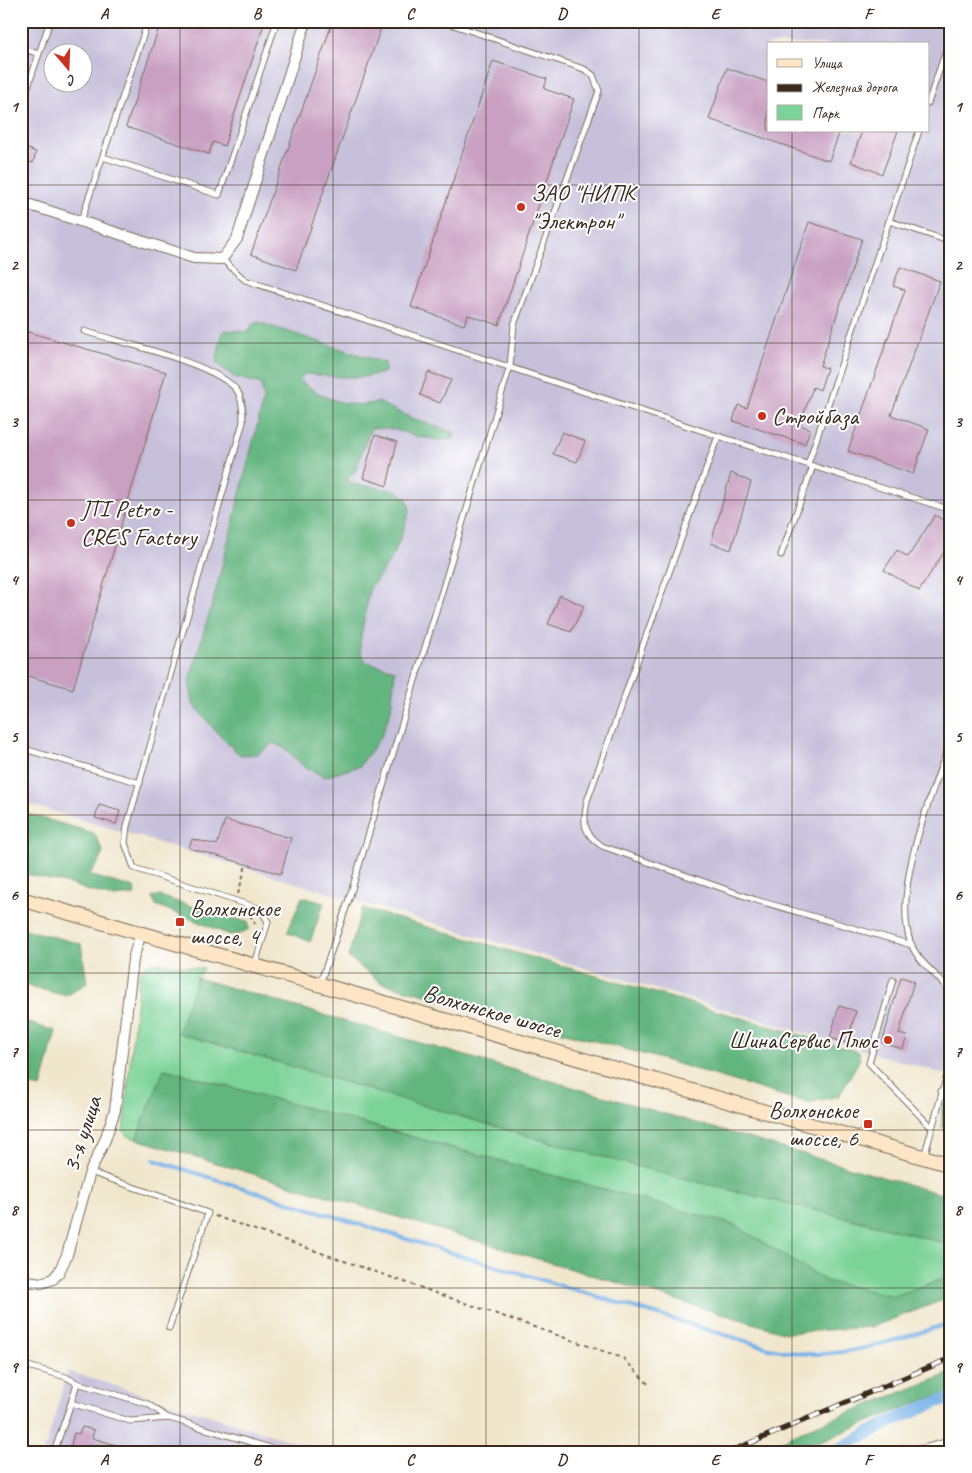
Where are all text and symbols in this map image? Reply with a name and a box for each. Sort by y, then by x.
text: A [100,4,110,24]
text: B [253,4,263,24]
text: C [406,4,416,24]
text: D [557,4,568,24]
text: E [711,4,722,24]
text: F [864,4,875,24]
north arrow [42,42,92,92]
legend [767,42,930,132]
text: Улица [812,54,843,73]
text: С [64,71,78,90]
text: Железная дорога [812,78,899,97]
text: 1 [10,97,19,117]
text: 1 [954,97,963,117]
text: Парк [812,104,840,123]
place label: ЗАО "НИПК "Электрон" [531,178,639,236]
marker: ЗАО "НИПК "Электрон" [515,201,527,213]
text: 2 [10,255,19,275]
text: 2 [954,255,963,275]
place label: Стройбаза [772,401,859,431]
marker: Стройбаза [756,410,768,422]
text: 3 [10,412,19,432]
text: 3 [954,412,963,432]
place label: JTI Petro - CRES Factory [80,494,198,552]
marker: JTI Petro - CRES Factory [65,517,77,529]
text: 4 [10,570,19,590]
text: 4 [954,570,963,590]
text: 5 [11,727,20,747]
text: 5 [955,727,964,747]
text: 6 [10,885,19,905]
text: 6 [954,885,963,905]
place label: Волхонское шоссе, 4 [190,893,282,951]
marker: Волхонское шоссе, 4 [174,916,186,928]
street label: Волхонское шоссе [420,977,566,1046]
place label: ШинаСервис Плюс [729,1025,879,1055]
marker: ШинаСервис Плюс [882,1034,894,1046]
text: 7 [10,1042,19,1062]
text: 7 [954,1042,963,1062]
street label: 3-я улица [56,1091,109,1176]
place label: Волхонское шоссе, 6 [769,1095,860,1153]
marker: Волхонское шоссе, 6 [862,1118,874,1130]
text: 8 [10,1200,19,1220]
text: 8 [954,1200,963,1220]
text: 9 [10,1357,19,1377]
text: 9 [954,1357,963,1377]
text: A [100,1450,110,1470]
text: B [253,1450,263,1470]
text: C [406,1450,416,1470]
text: D [557,1450,568,1470]
text: E [711,1450,722,1470]
text: F [864,1450,875,1470]

